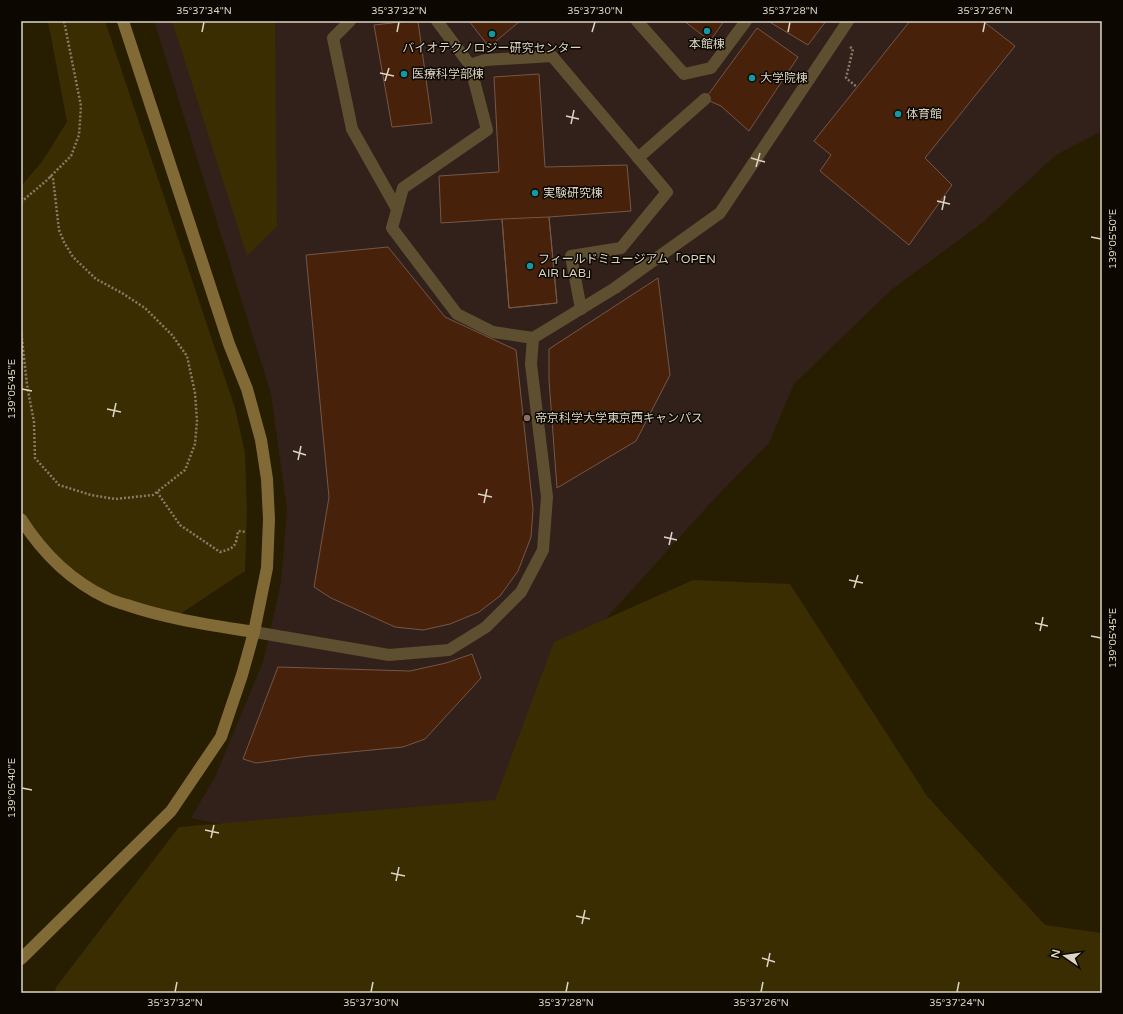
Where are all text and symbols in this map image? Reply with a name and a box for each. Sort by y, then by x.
text: 35°37'34"N [176,5,232,17]
text: 35°37'32"N [371,5,427,17]
text: 35°37'30"N [567,5,623,17]
text: 35°37'28"N [762,5,818,17]
text: 35°37'26"N [957,5,1013,17]
marker: 本館棟 [702,26,712,36]
marker: バイオテクノロジー研究センター [487,29,497,39]
place label: 本館棟 [689,37,725,51]
place label: バイオテクノロジー研究センター [402,41,582,55]
place label: 医療科学部棟 [412,67,484,81]
marker: 医療科学部棟 [399,69,409,79]
place label: 大学院棟 [760,71,808,85]
marker: 大学院棟 [747,73,757,83]
place label: 体育館 [906,107,942,121]
marker: 体育館 [893,109,903,119]
place label: 実験研究棟 [543,186,603,200]
marker: 実験研究棟 [530,188,540,198]
text: 139°05'50"E [1107,209,1119,269]
place label: フィールドミュージアム「OPEN AIR LAB」 [538,252,716,280]
marker: フィールドミュージアム「OPEN AIR LAB」 [525,261,535,271]
text: 139°05'45"E [6,359,18,419]
place label: 帝京科学大学東京西キャンパス [535,411,703,425]
marker: 帝京科学大学東京西キャンパス [522,413,532,423]
text: 139°05'45"E [1107,608,1119,668]
text: 139°05'40"E [6,758,18,818]
north arrow [1045,936,1085,976]
text: N [1048,948,1063,960]
text: 35°37'32"N [147,997,203,1009]
text: 35°37'30"N [343,997,399,1009]
text: 35°37'28"N [538,997,594,1009]
text: 35°37'26"N [733,997,789,1009]
text: 35°37'24"N [929,997,985,1009]

